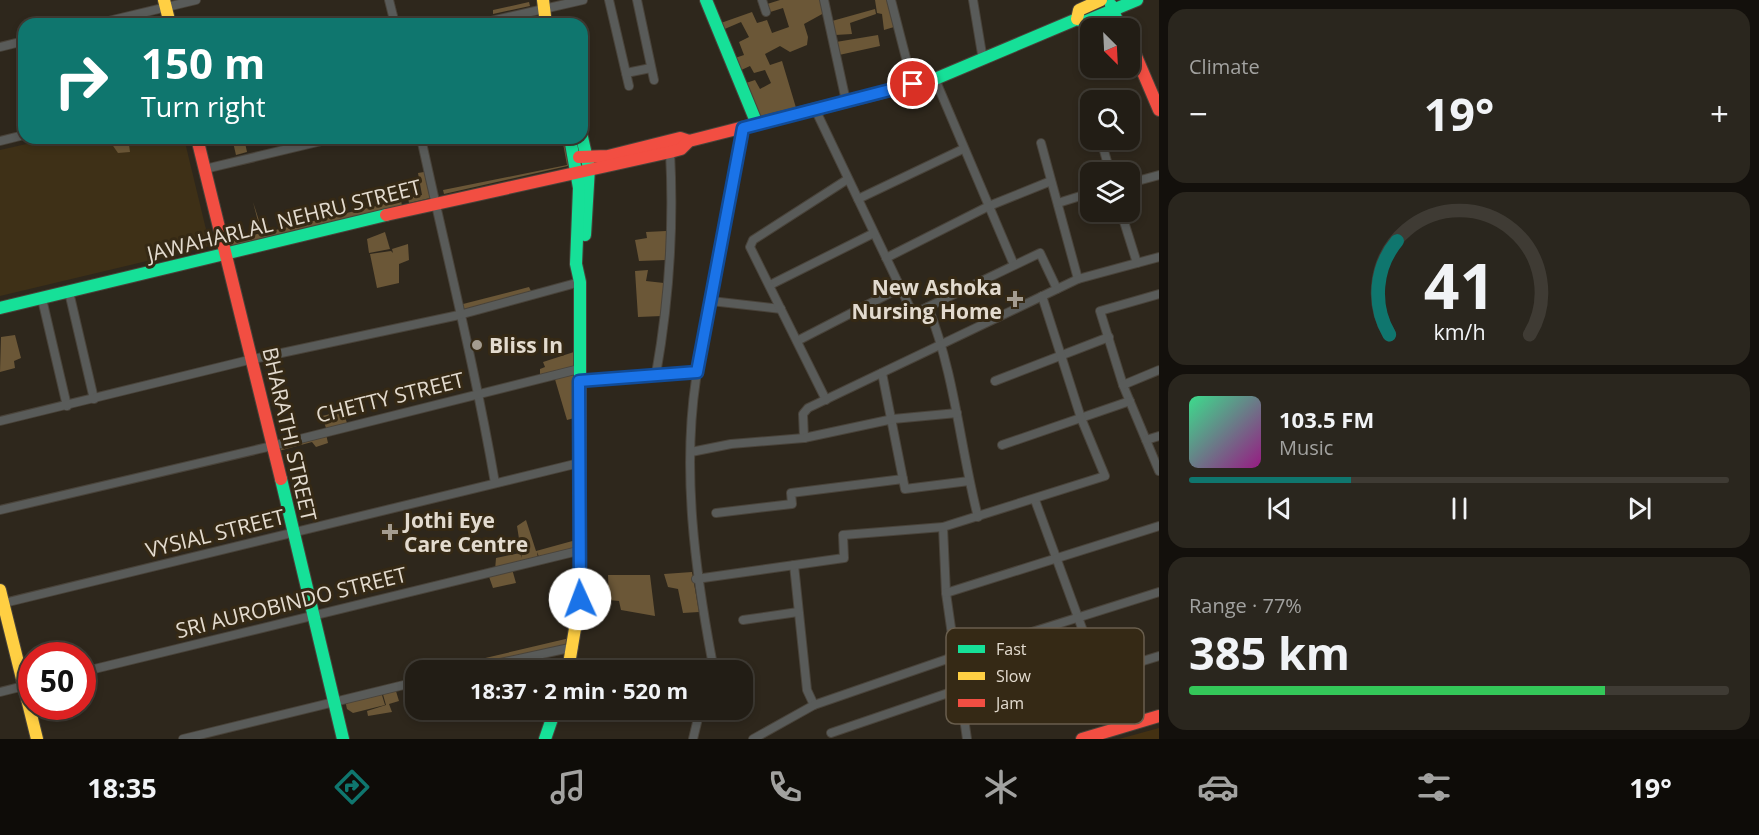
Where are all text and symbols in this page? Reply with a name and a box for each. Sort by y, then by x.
north arrow [1080,18,1140,78]
map controls [1080,18,1140,222]
text: 150 m [141,34,265,91]
icon: right [42,42,120,120]
text: Climate [1189,53,1260,80]
pin [887,58,938,109]
icon: arrive [896,67,929,100]
text: 19° [1424,83,1494,144]
text: Turn right [141,88,266,125]
button: search [1080,90,1140,150]
text: − [1189,91,1208,136]
text: + [1710,91,1729,136]
button: layers [1080,162,1140,222]
street label: JAWAHARLAL NEHRU STREET [142,172,424,268]
text: 41 [1423,242,1495,327]
place label: New Ashoka Nursing Home [852,273,1002,325]
marker: New Ashoka Nursing Home [1006,290,1024,308]
text: km/h [1433,318,1485,347]
place label: Bliss In [489,331,563,359]
marker: Bliss In [470,338,484,352]
street label: BHARATHI STREET [256,344,324,524]
street label: CHETTY STREET [313,365,467,429]
text: 103.5 FM [1279,404,1374,434]
text: Music [1279,434,1333,461]
icon: previous [1263,492,1296,525]
icon: pause [1443,492,1476,525]
icon: next [1623,492,1656,525]
street label: VYSIAL STREET [143,502,288,564]
place label: Jothi Eye Care Centre [402,506,528,558]
marker: Jothi Eye Care Centre [381,523,399,541]
street label: SRI AUROBINDO STREET [173,560,410,644]
position arrow [548,567,612,631]
text: Range · 77% [1189,592,1302,619]
text: 385 km [1189,622,1350,683]
legend [946,628,1144,724]
text: Fast [996,638,1027,660]
speed limit sign: 50 [18,642,96,720]
text: Slow [996,665,1031,687]
text: 18:37 · 2 min · 520 m [470,675,688,705]
text: Jam [994,692,1024,714]
icon: directions [331,766,373,808]
icon: music [547,766,589,808]
icon: phone [764,766,806,808]
icon: climate [980,766,1022,808]
icon: car [1197,766,1239,808]
icon: filters [1413,766,1455,808]
text: 18:35 [87,769,157,806]
text: 19° [1629,769,1672,806]

